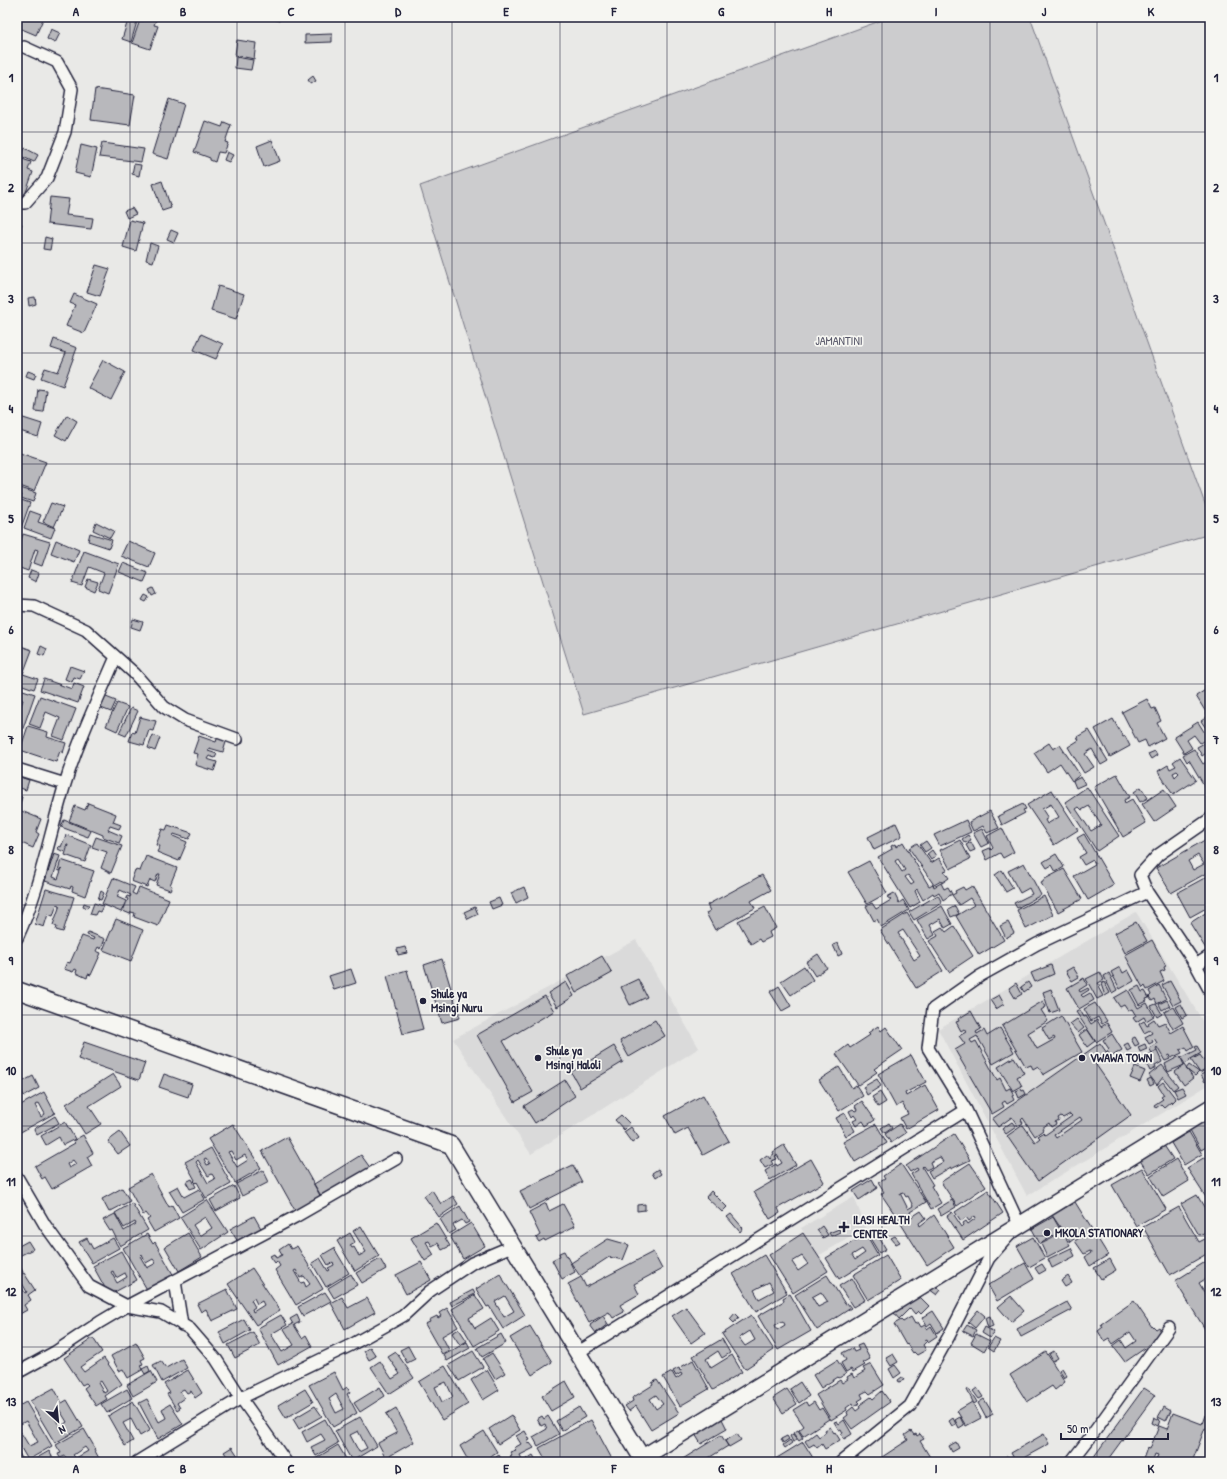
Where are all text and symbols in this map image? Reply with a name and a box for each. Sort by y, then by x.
text: A [73,2,80,20]
text: B [180,2,187,20]
text: C [287,2,295,20]
text: D [395,2,402,20]
text: E [503,2,509,20]
text: F [611,2,618,20]
text: G [718,2,725,20]
text: H [826,2,832,20]
text: I [934,2,938,20]
text: J [1042,2,1047,20]
text: K [1148,2,1155,20]
text: 1 [9,68,14,86]
text: 1 [1214,68,1219,86]
text: 2 [8,178,15,196]
text: 2 [1213,178,1220,196]
text: 3 [8,289,14,307]
text: 3 [1213,289,1219,307]
park label: JAMANTINI [815,332,863,349]
text: 4 [9,399,14,417]
text: 4 [1214,399,1219,417]
text: 5 [8,509,14,527]
text: 5 [1213,509,1219,527]
text: 6 [8,620,14,638]
text: 6 [1213,620,1219,638]
text: 7 [7,730,15,748]
text: 7 [1212,730,1220,748]
text: 8 [8,840,14,858]
text: 8 [1213,840,1219,858]
text: 9 [9,951,14,969]
text: 9 [1214,951,1219,969]
place label: Shule ya Msingi Nuru [431,985,482,1017]
marker: Shule ya Msingi Nuru [418,996,428,1006]
place label: Shule ya Msingi Haloli [546,1042,601,1074]
place label: VWAWA TOWN [1090,1049,1153,1066]
marker: Shule ya Msingi Haloli [533,1053,543,1063]
marker: VWAWA TOWN [1077,1053,1087,1063]
text: 10 [6,1061,16,1079]
text: 10 [1211,1061,1221,1079]
text: 11 [6,1172,16,1190]
text: 11 [1211,1172,1221,1190]
place label: ILASI HEALTH CENTER [853,1211,910,1242]
marker: ILASI HEALTH CENTER [838,1221,850,1233]
place label: MKOLA STATIONARY [1055,1224,1144,1241]
marker: MKOLA STATIONARY [1042,1228,1052,1238]
text: 12 [6,1282,17,1300]
text: 12 [1211,1282,1222,1300]
text: 13 [6,1392,16,1410]
text: 13 [1211,1392,1221,1410]
north arrow [38,1401,78,1441]
scale bar [1061,1415,1168,1441]
text: 50 m [1067,1420,1088,1437]
text: N [57,1422,68,1438]
text: A [73,1459,80,1477]
text: B [180,1459,187,1477]
text: C [287,1459,295,1477]
text: D [395,1459,402,1477]
text: E [503,1459,509,1477]
text: F [611,1459,618,1477]
text: G [718,1459,725,1477]
text: H [826,1459,832,1477]
text: I [934,1459,938,1477]
text: J [1042,1459,1047,1477]
text: K [1148,1459,1155,1477]

